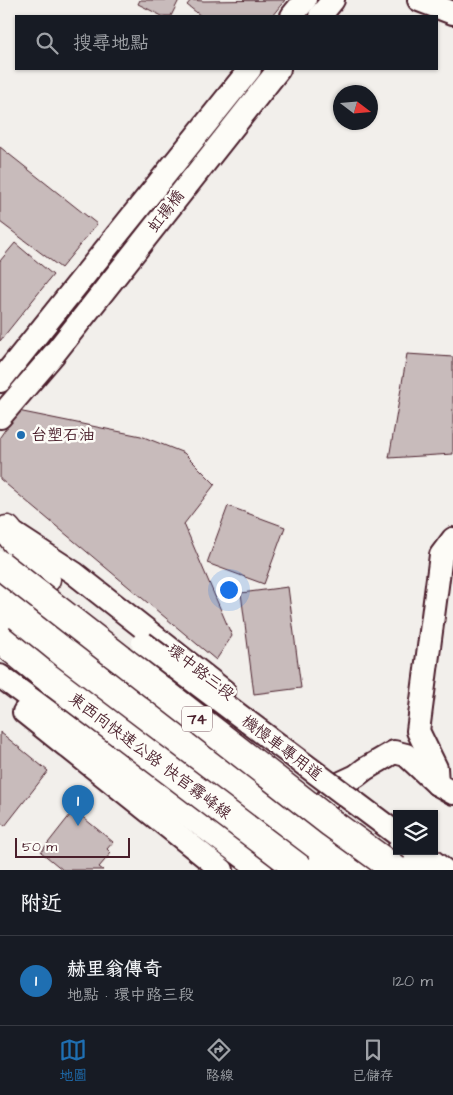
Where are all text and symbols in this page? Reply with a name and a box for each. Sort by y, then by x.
search box [15,15,438,70]
icon: search [33,29,61,57]
text: 搜尋地點 [73,30,149,57]
north arrow [333,85,378,130]
street label: 虹揚橋 [143,185,189,237]
place label: 台塑石油 [31,424,95,446]
marker: 台塑石油 [15,429,27,441]
your location [216,577,242,603]
street label: 環中路三段 [163,639,239,705]
street label: 東西向快速公路 快官霧峰線 [64,688,236,824]
road number: 74 [182,706,212,732]
street label: 機慢車專用道 [237,710,327,786]
pin: 1 [62,785,94,826]
map controls [393,810,438,855]
button: layers [393,810,438,855]
scale bar [15,835,130,858]
text: 50 m [22,837,57,857]
text: 附近 [20,889,62,918]
text: 赫里翁傳奇 [67,956,162,983]
text: 1 [35,970,37,992]
text: 120 m [393,970,433,992]
text: 地點 · 環中路三段 [67,984,194,1006]
tab: 地圖 [59,1036,87,1086]
tab: 路線 [205,1036,233,1086]
tab: 已儲存 [352,1036,394,1086]

